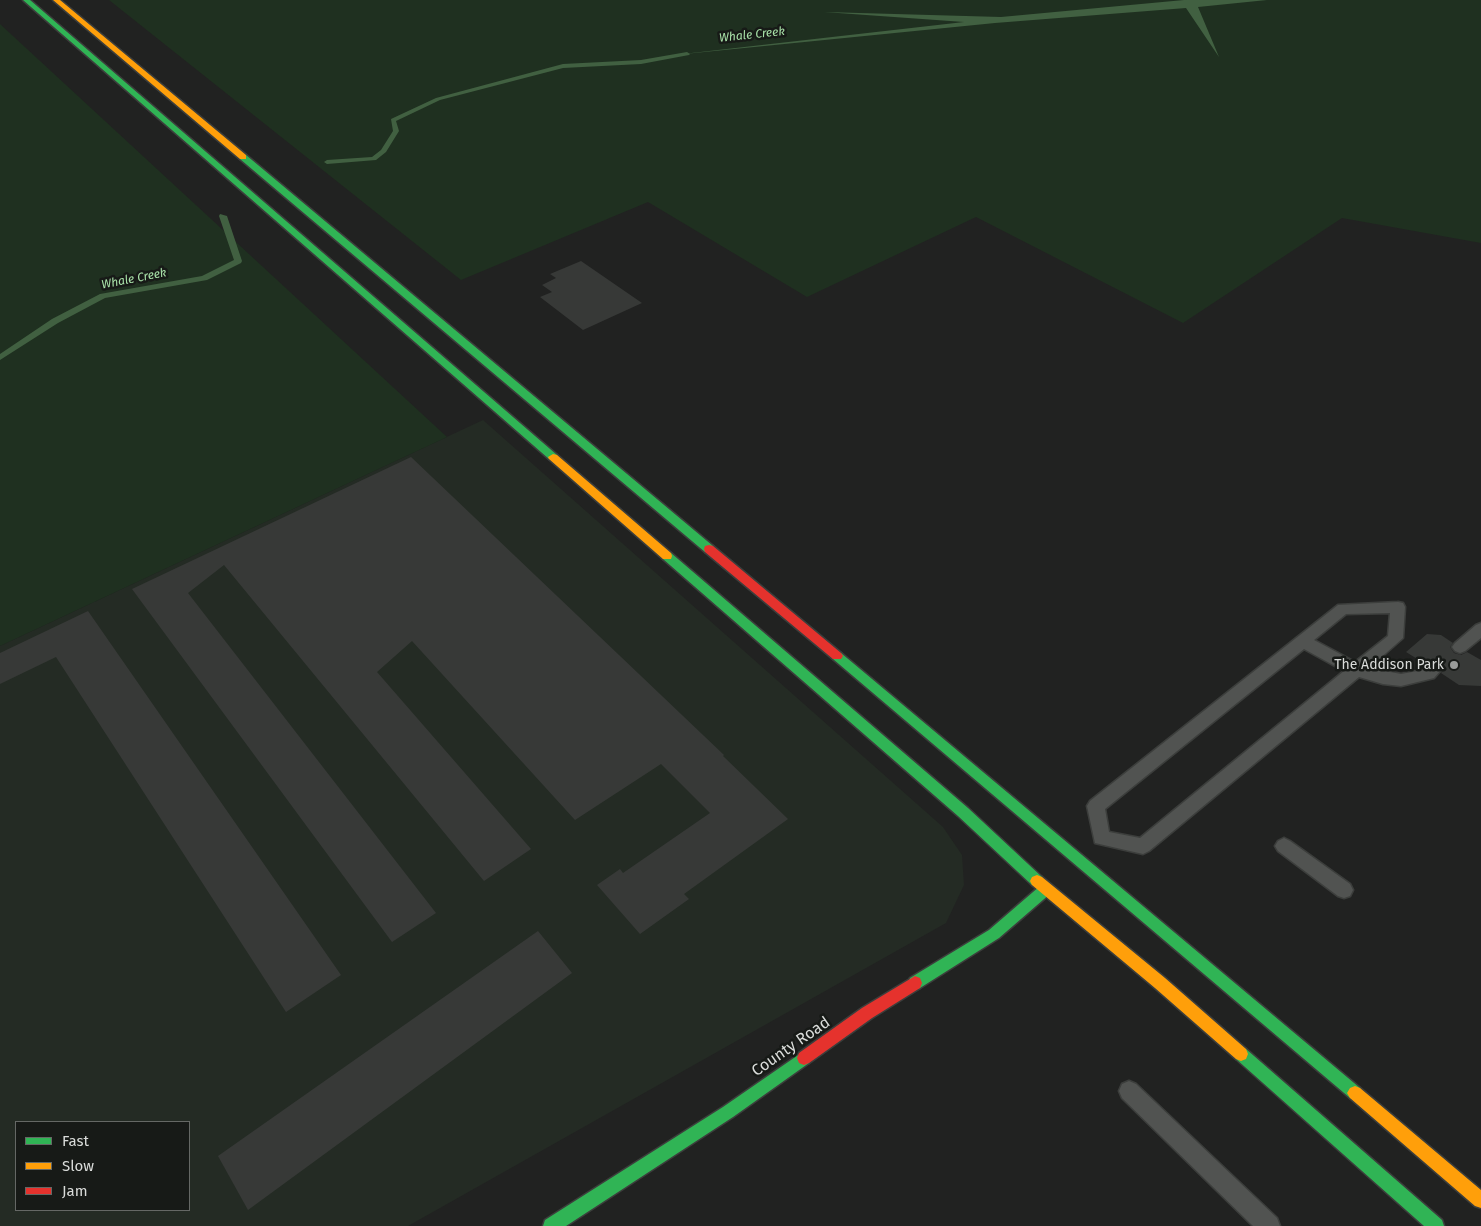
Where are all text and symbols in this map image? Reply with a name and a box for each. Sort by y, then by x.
water label: Whale Creek [718,24,786,46]
water label: Whale Creek [100,266,168,292]
place label: The Addison Park [1334,657,1444,673]
marker: The Addison Park [1448,659,1460,671]
street label: County Road [748,1013,834,1081]
legend [15,1121,190,1211]
text: Fast [62,1132,89,1150]
text: Slow [62,1157,94,1175]
text: Jam [62,1182,88,1200]

